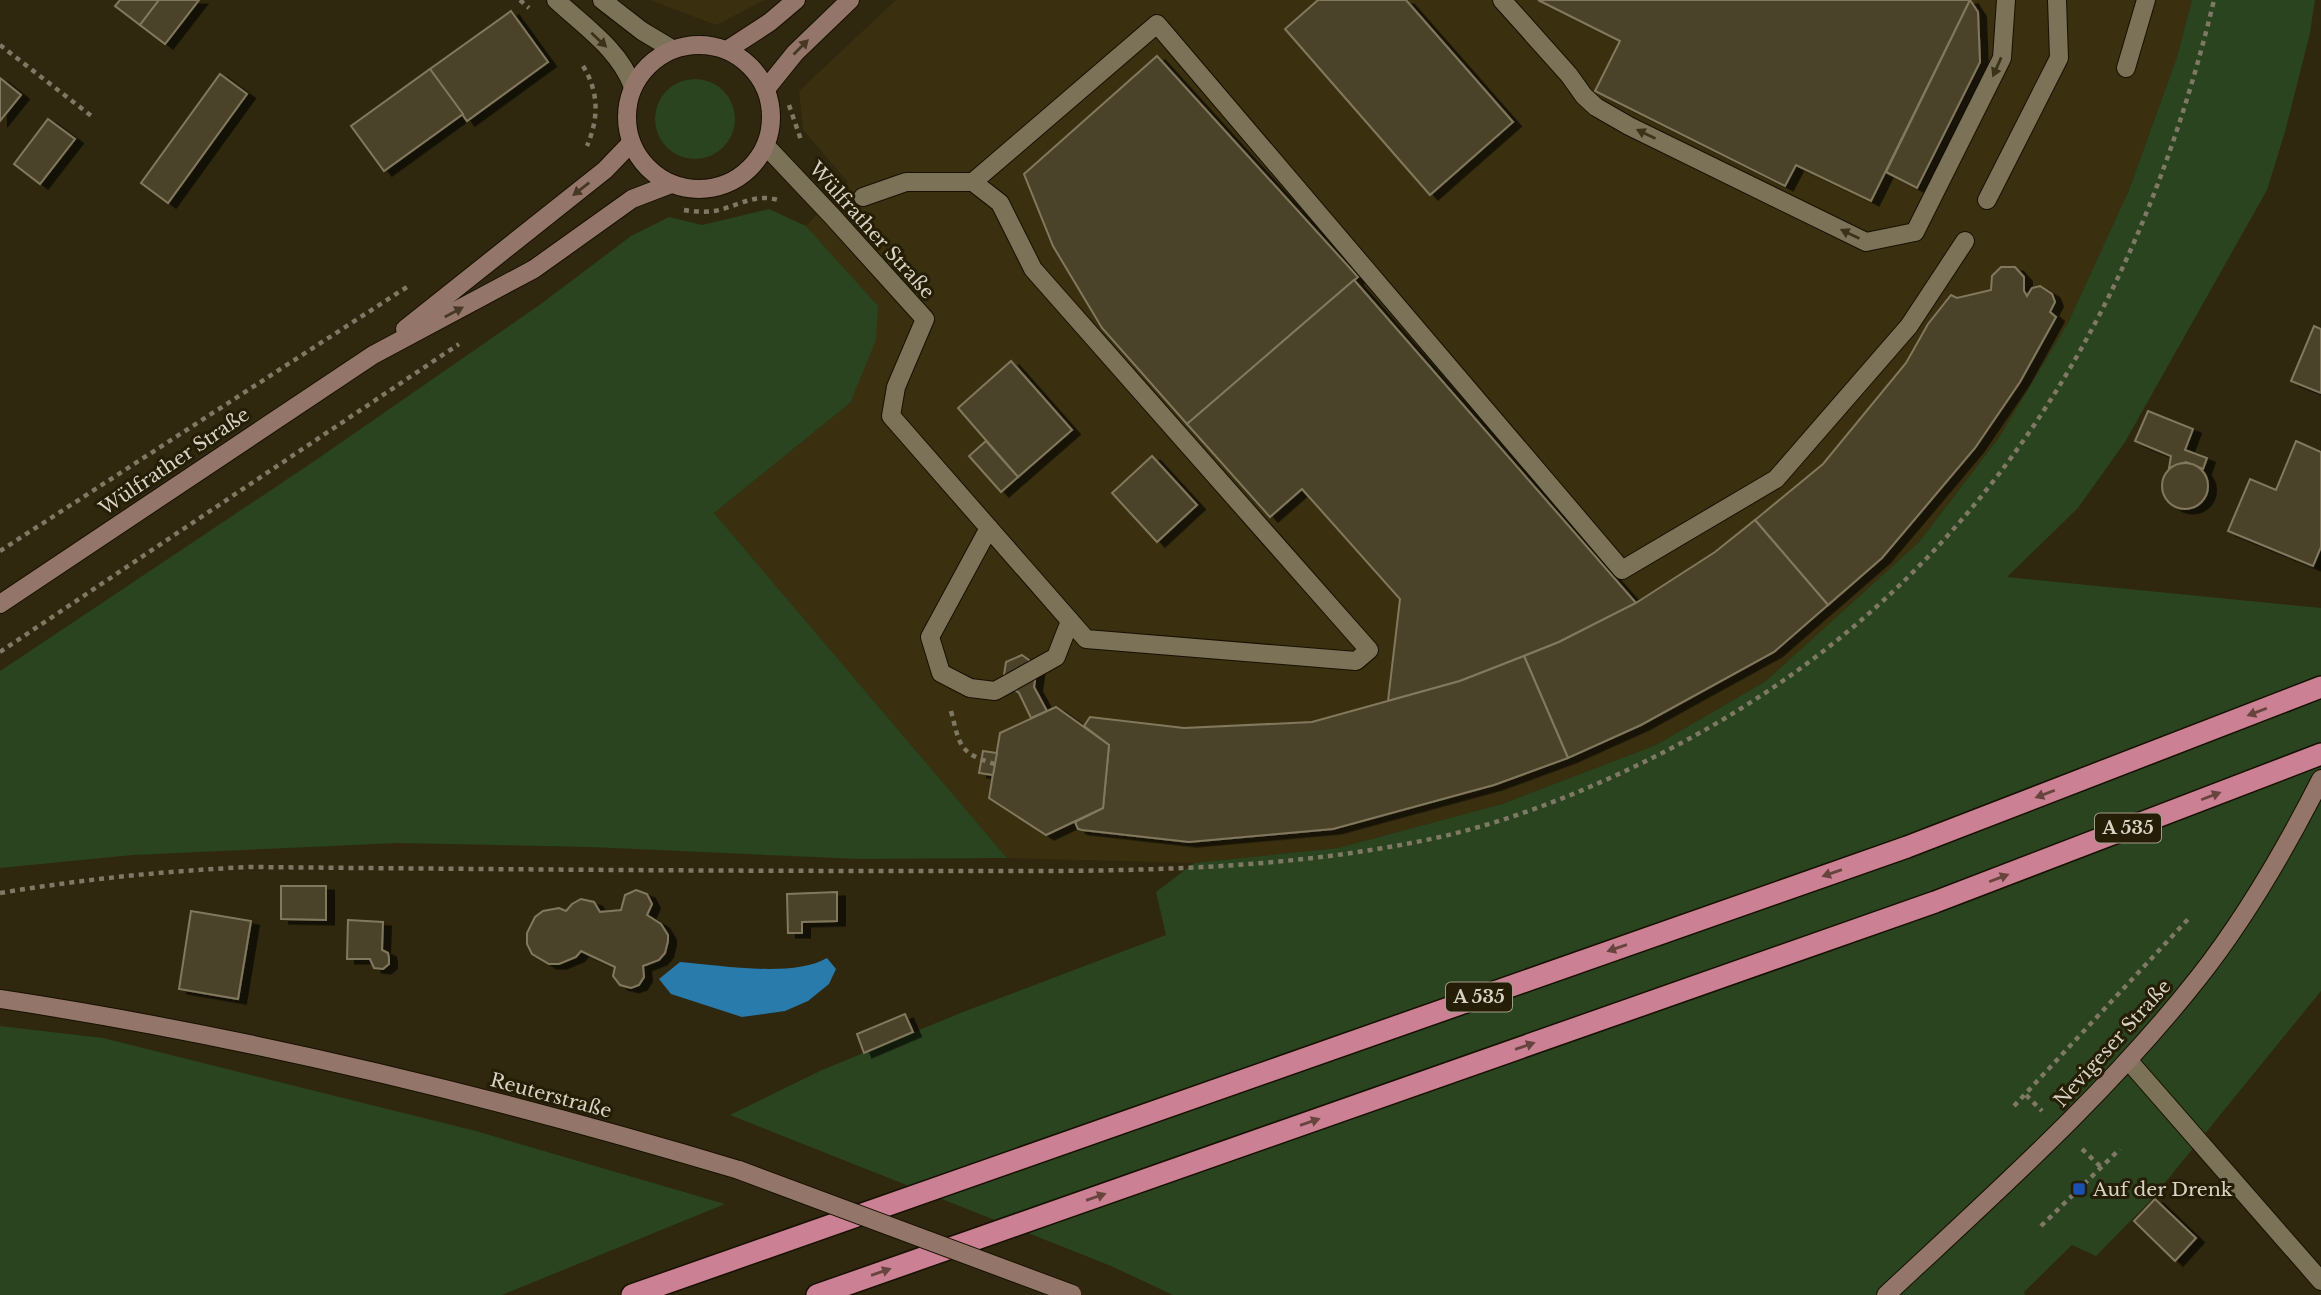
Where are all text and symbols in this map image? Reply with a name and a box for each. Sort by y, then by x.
one-way arrow [590,32,608,48]
one-way arrow [793,39,810,56]
one-way arrow [1991,57,2003,77]
one-way arrow [1636,129,1656,140]
street label: Wülfrather Straße [804,156,939,303]
one-way arrow [573,181,591,196]
one-way arrow [1840,229,1860,240]
one-way arrow [445,306,465,318]
street label: Wülfrather Straße [94,403,254,521]
one-way arrow [2247,707,2268,718]
one-way arrow [2035,789,2056,800]
one-way arrow [2201,791,2222,802]
road number: A 535 [2095,814,2161,842]
one-way arrow [1821,868,1842,879]
one-way arrow [1988,872,2009,883]
one-way arrow [1607,943,1628,954]
street label: Nevigeser Straße [2049,975,2176,1112]
road number: A 535 [1446,982,1512,1012]
one-way arrow [1515,1040,1536,1051]
street label: Reuterstraße [488,1068,614,1123]
one-way arrow [1300,1116,1321,1127]
place label: Auf der Drenk [2092,1178,2233,1201]
marker: Auf der Drenk [2071,1181,2087,1197]
one-way arrow [1085,1191,1106,1202]
one-way arrow [871,1266,892,1277]

